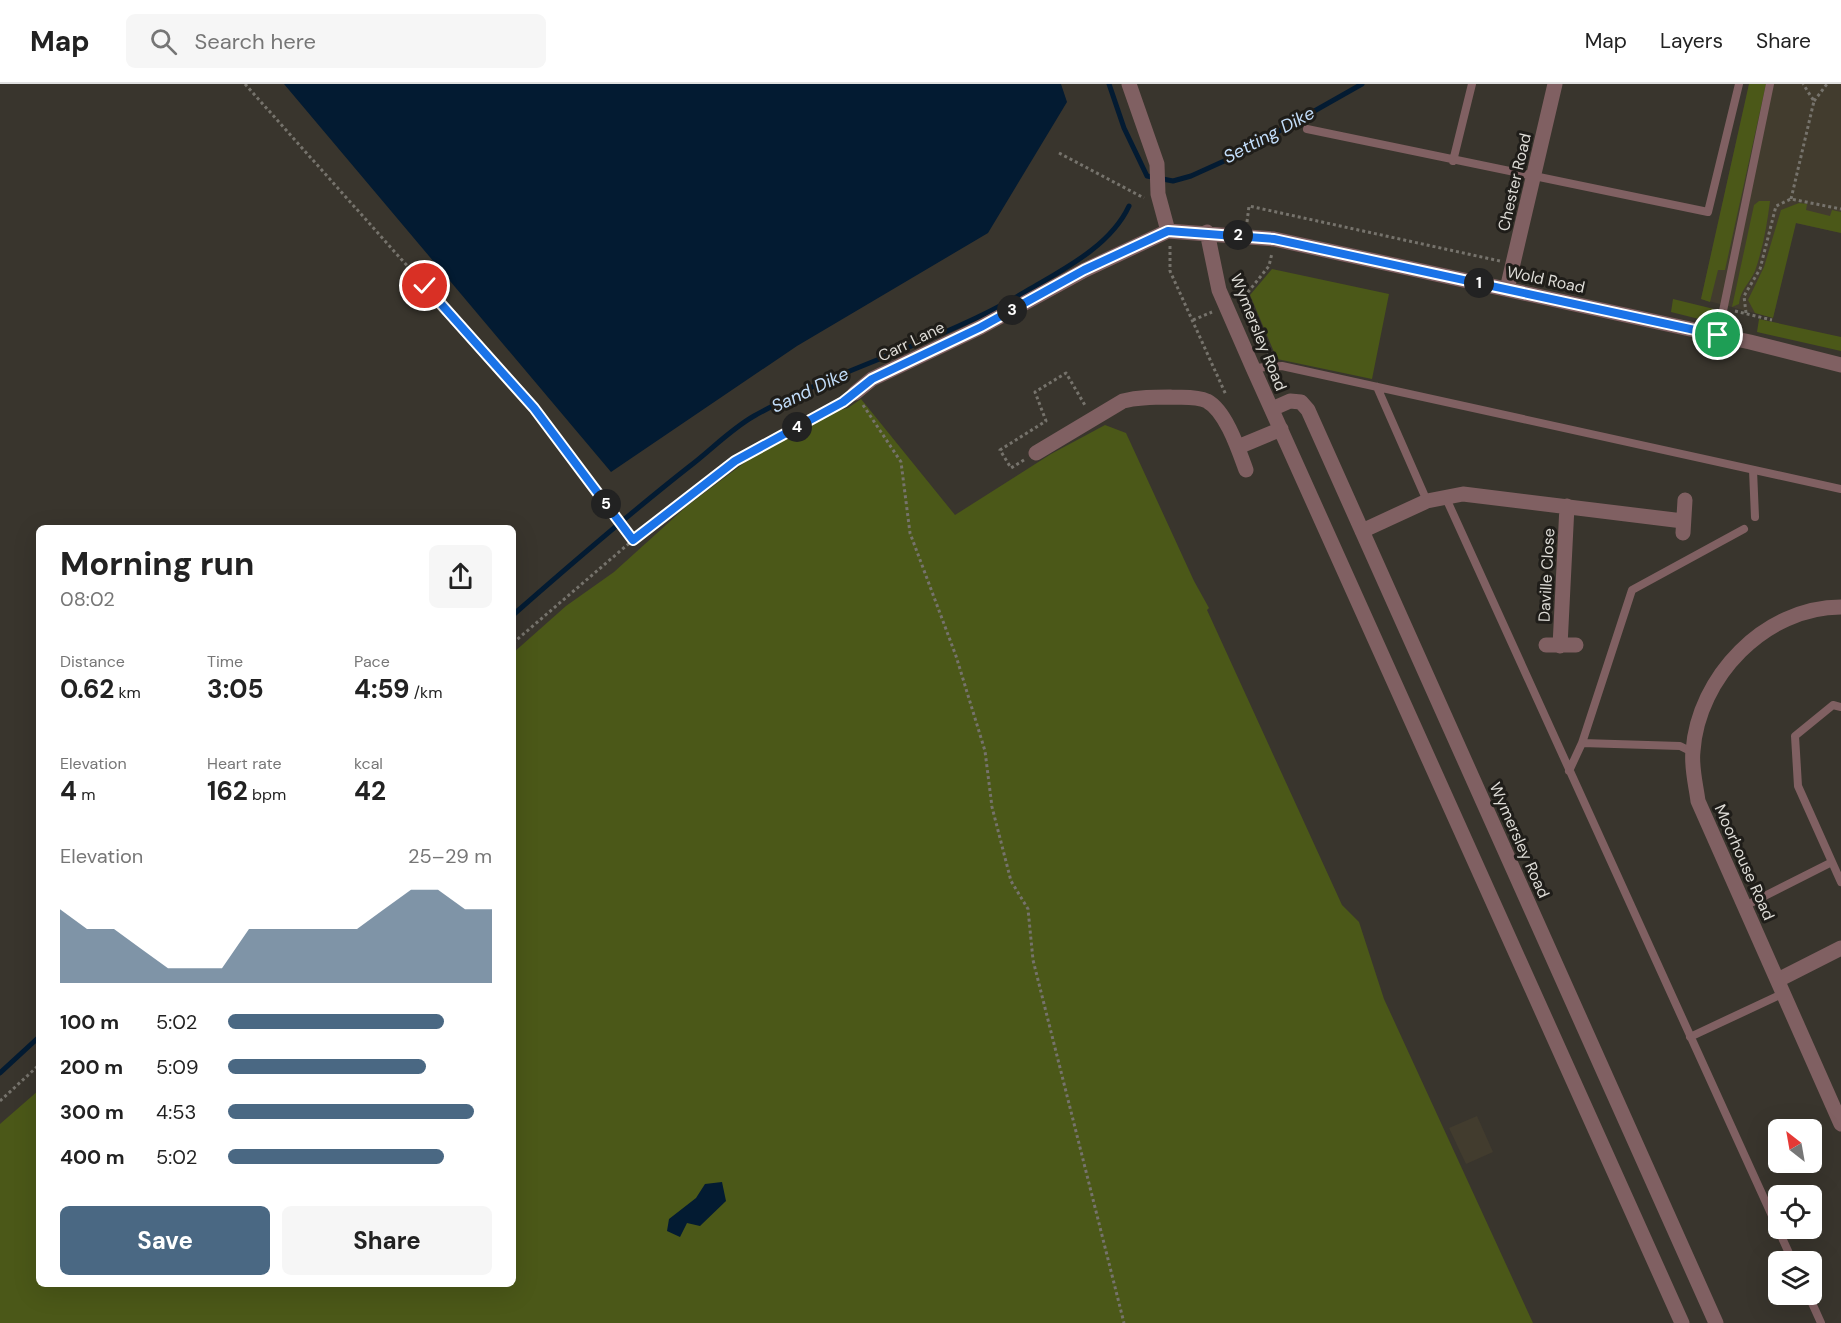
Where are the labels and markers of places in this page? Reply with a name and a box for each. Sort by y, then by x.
pin: 2 [1223,220,1253,250]
pin [399,260,450,311]
pin: 1 [1464,268,1494,298]
pin: 3 [997,295,1027,325]
pin [1692,309,1743,360]
pin: 4 [782,412,812,442]
pin: 5 [591,489,621,519]

